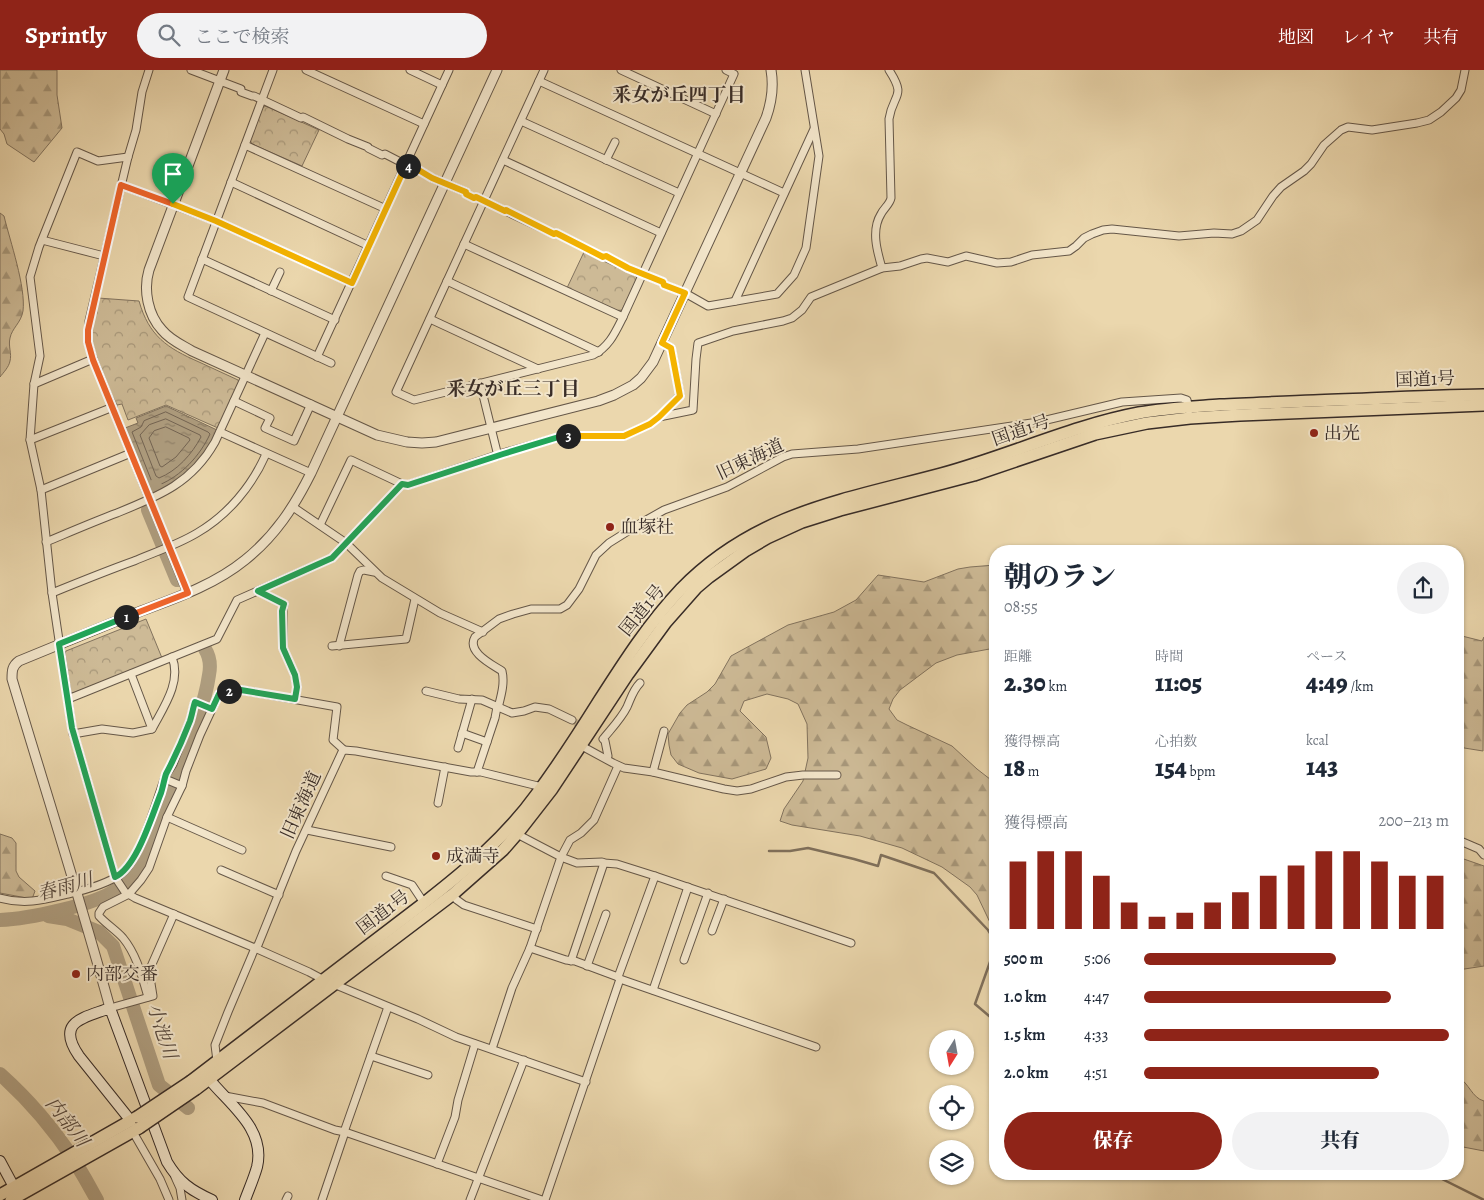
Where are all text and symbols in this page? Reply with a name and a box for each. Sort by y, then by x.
search box [137,13,487,58]
text: Sprintly [25,19,107,51]
icon: search [155,21,183,49]
text: ここで検索 [195,24,290,50]
text: 地図 [1278,25,1314,49]
text: レイヤ [1342,25,1395,49]
text: 共有 [1423,25,1459,49]
district label: 釆女が丘四丁目 [612,82,746,108]
pin [152,153,194,204]
pin: 4 [396,154,420,178]
text: 4 [405,157,412,176]
icon: arrive [159,160,187,188]
street label: 国道1号 [1395,366,1455,392]
district label: 釆女が丘三丁目 [446,376,580,402]
street label: 国道1号 [989,409,1053,451]
place label: 出光 [1324,421,1360,445]
pin: 3 [556,424,580,448]
text: 3 [565,427,572,446]
marker: 出光 [1308,427,1320,439]
street label: 旧東海道 [712,433,788,485]
place label: 血塚社 [620,515,674,539]
marker: 血塚社 [604,521,616,533]
text: 朝のラン [1004,558,1116,596]
button: share [1397,562,1449,614]
street label: 国道1号 [614,579,670,641]
text: 08:55 [1004,596,1038,618]
pin: 1 [114,604,138,630]
text: 1 [124,608,129,627]
text: 距離 [1004,647,1032,666]
text: 時間 [1155,647,1183,666]
text: ペース [1306,647,1347,666]
text: 2.30 [1004,666,1046,700]
text: 11:05 [1155,666,1202,700]
text: 4:49 [1306,666,1348,700]
text: km [1046,677,1067,696]
text: /km [1348,677,1374,696]
pin: 2 [216,678,242,704]
text: 2 [226,682,233,701]
text: kcal [1306,731,1328,750]
text: 獲得標高 [1004,732,1060,751]
text: 心拍数 [1155,732,1197,751]
text: 143 [1306,750,1338,784]
text: 18 [1004,751,1025,785]
text: 154 [1155,751,1187,785]
text: m [1025,762,1040,781]
text: bpm [1187,762,1216,781]
street label: 旧東海道 [275,767,327,843]
text: 200–213 m [1378,810,1449,832]
text: 獲得標高 [1004,812,1068,834]
place label: 成満寺 [446,844,500,868]
marker: 成満寺 [430,850,442,862]
water label: 春雨川 [34,866,98,907]
street label: 国道1号 [352,884,414,940]
text: 500 m [1004,948,1043,970]
text: 5:06 [1084,948,1111,970]
place label: 内部交番 [86,962,158,986]
marker: 内部交番 [70,968,82,980]
text: 1.0 km [1004,986,1047,1008]
text: 4:47 [1084,986,1109,1008]
water label: 小池川 [141,1000,184,1064]
text: 1.5 km [1004,1024,1045,1046]
text: 4:33 [1084,1024,1108,1046]
north arrow [929,1030,974,1075]
map controls [929,1030,974,1185]
text: 2.0 km [1004,1062,1049,1084]
text: 4:51 [1084,1062,1107,1084]
button: locate [929,1085,974,1130]
water label: 内部川 [39,1092,96,1154]
button: 保存 [1004,1112,1222,1170]
button: 共有 [1232,1112,1449,1170]
button: layers [929,1140,974,1185]

